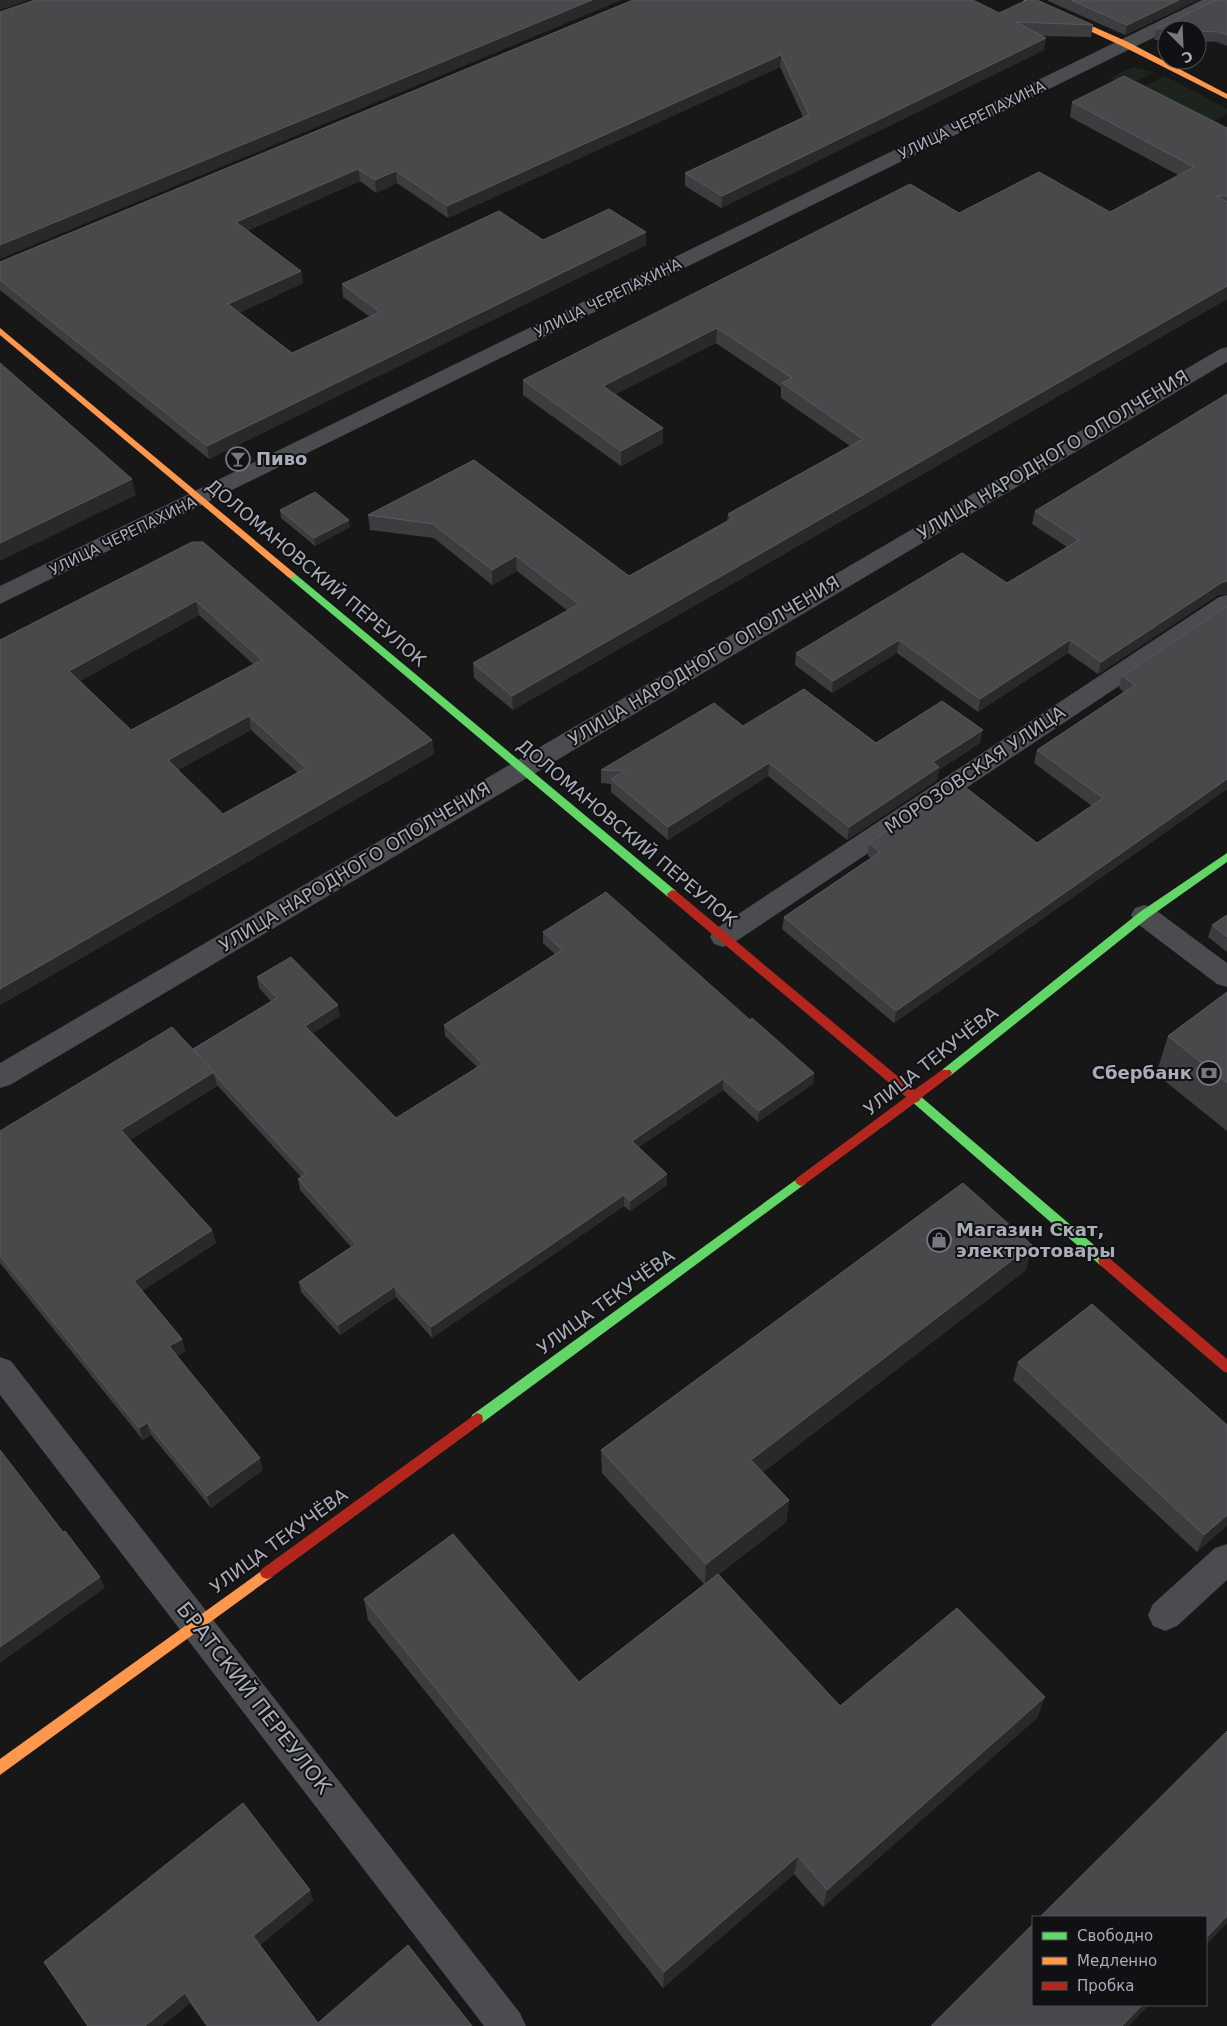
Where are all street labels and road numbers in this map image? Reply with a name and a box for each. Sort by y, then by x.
street label: УЛИЦА ЧЕРЕПАХИНА [896,76,1049,163]
street label: УЛИЦА ЧЕРЕПАХИНА [532,254,685,341]
street label: УЛИЦА НАРОДНОГО ОПОЛЧЕНИЯ [914,365,1192,544]
street label: ДОЛОМАНОВСКИЙ ПЕРЕУЛОК [202,474,431,671]
street label: УЛИЦА ЧЕРЕПАХИНА [47,492,200,579]
street label: УЛИЦА НАРОДНОГО ОПОЛЧЕНИЯ [565,571,843,750]
street label: МОРОЗОВСКАЯ УЛИЦА [881,701,1069,838]
street label: ДОЛОМАНОВСКИЙ ПЕРЕУЛОК [513,734,742,931]
street label: УЛИЦА НАРОДНОГО ОПОЛЧЕНИЯ [216,777,494,956]
street label: УЛИЦА ТЕКУЧЁВА [859,1001,1002,1120]
street label: УЛИЦА ТЕКУЧЁВА [533,1244,679,1358]
street label: УЛИЦА ТЕКУЧЁВА [206,1483,352,1597]
street label: БРАТСКИЙ ПЕРЕУЛОК [172,1597,337,1799]

